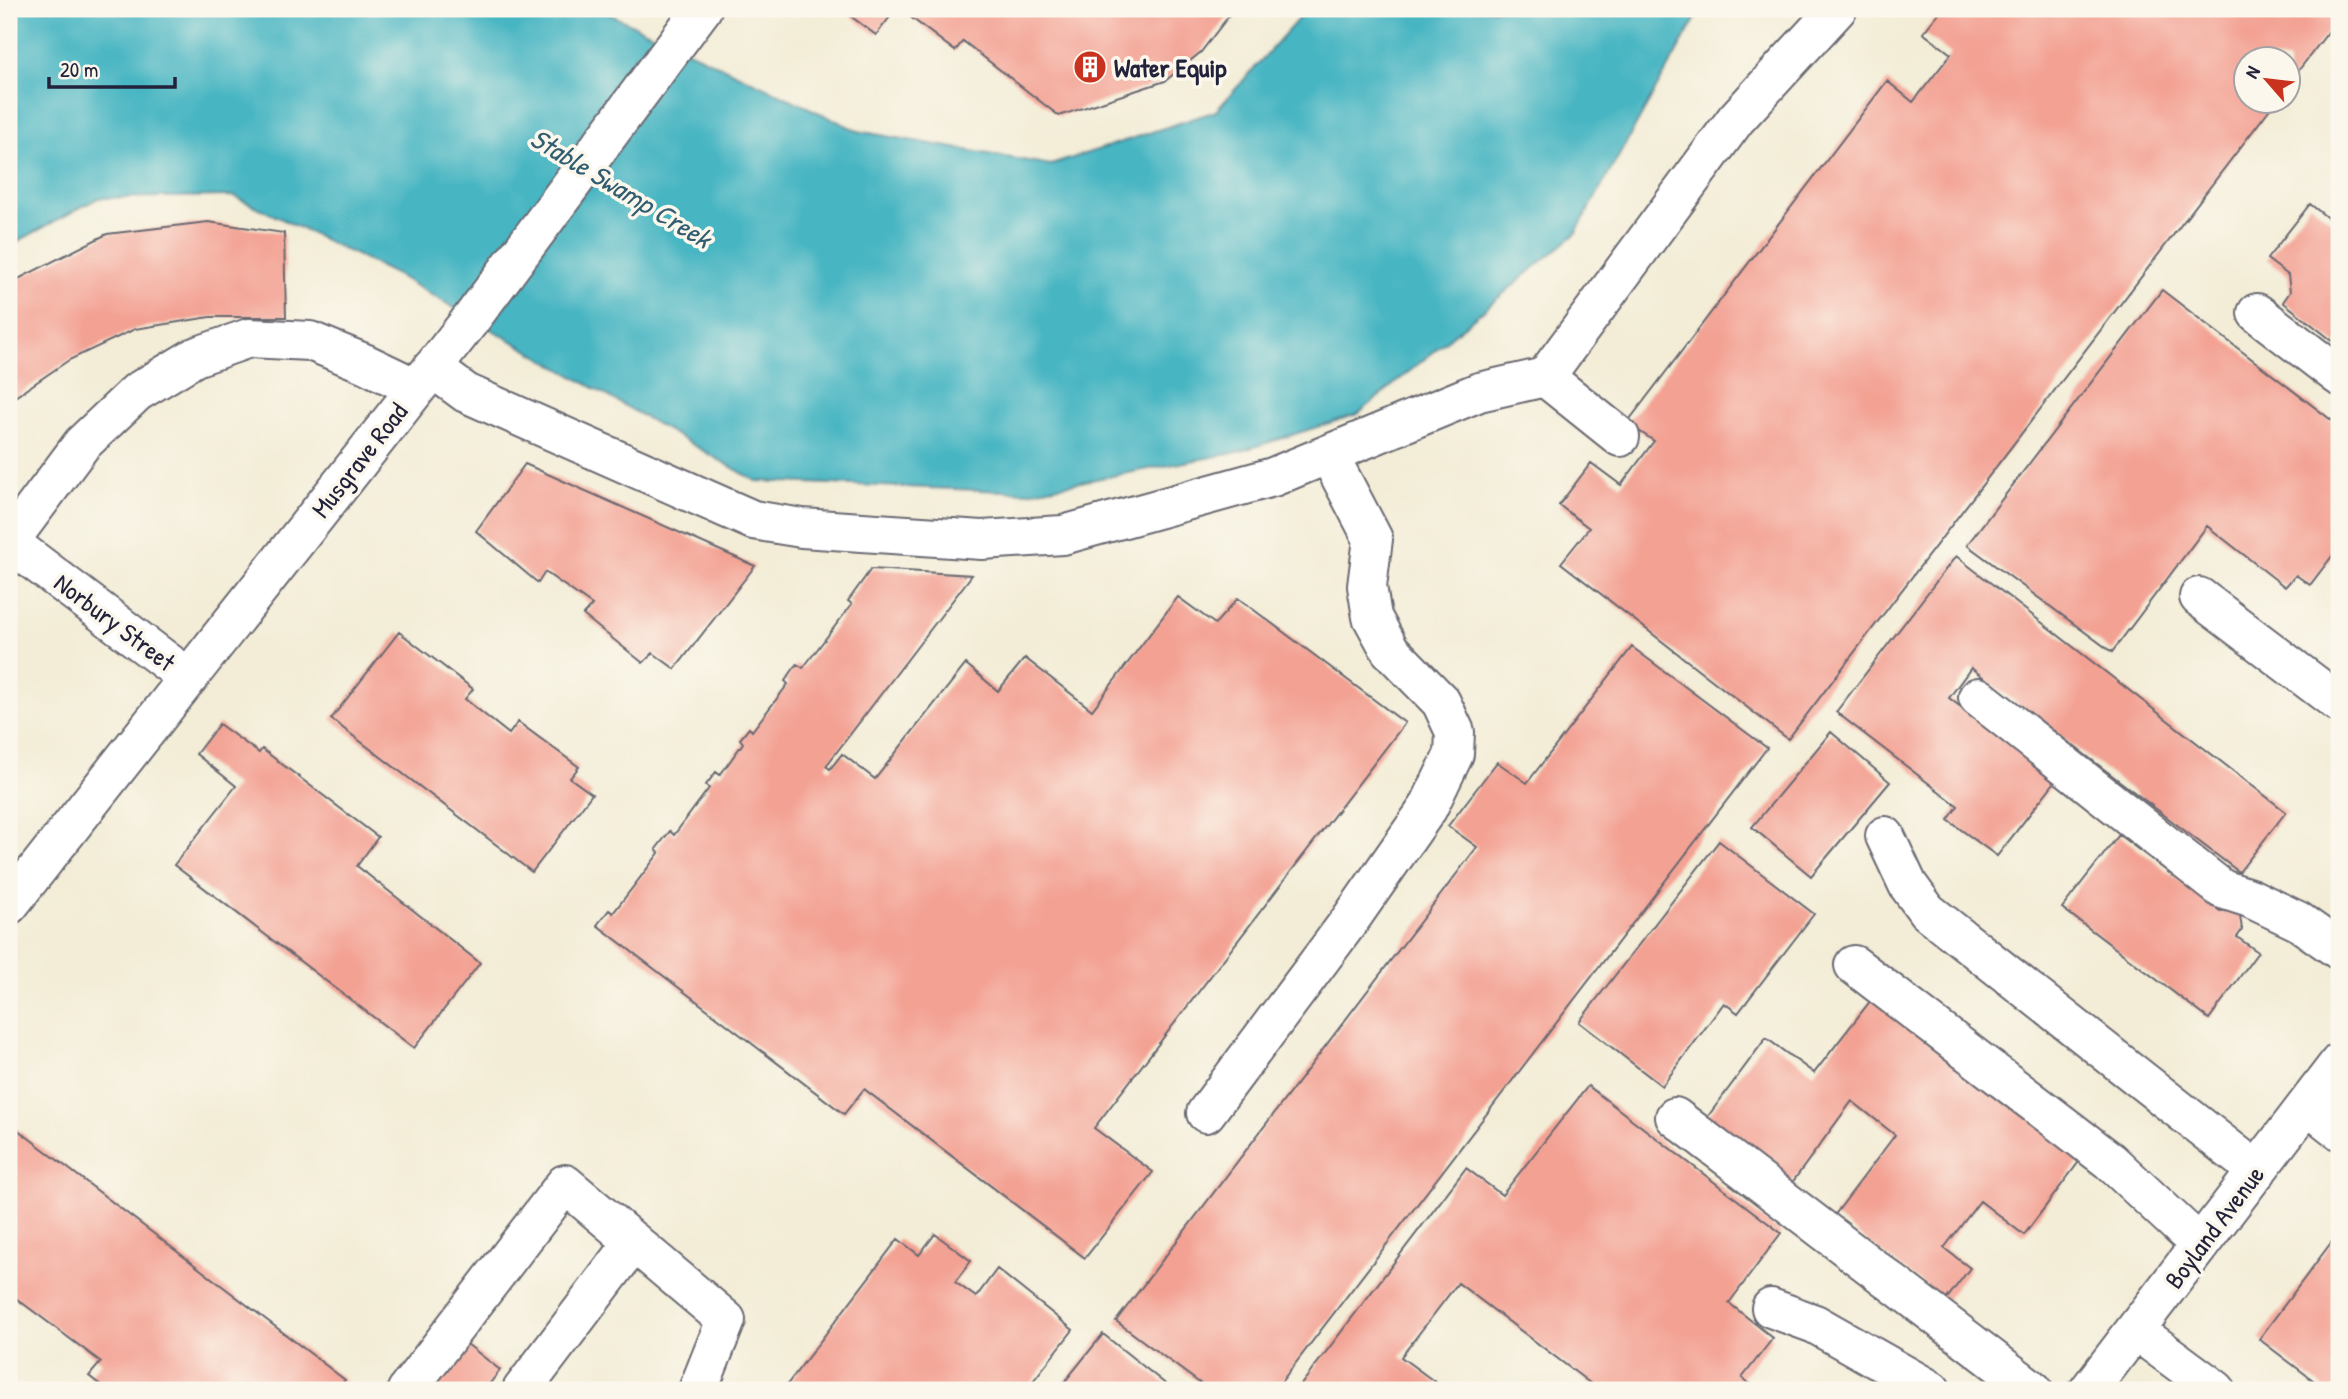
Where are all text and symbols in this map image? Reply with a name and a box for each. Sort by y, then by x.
scale bar [49,46,175,90]
north arrow [2232,46,2302,116]
building icon: Water Equip [1071,48,1109,86]
place label: Water Equip [1114,50,1227,86]
text: 20 m [60,55,98,84]
text: N [2238,61,2266,83]
water label: Stable Swamp Creek [524,119,720,258]
street label: Musgrave Road [303,395,415,525]
street label: Norbury Street [47,565,183,680]
street label: Boyland Avenue [2156,1158,2272,1296]

